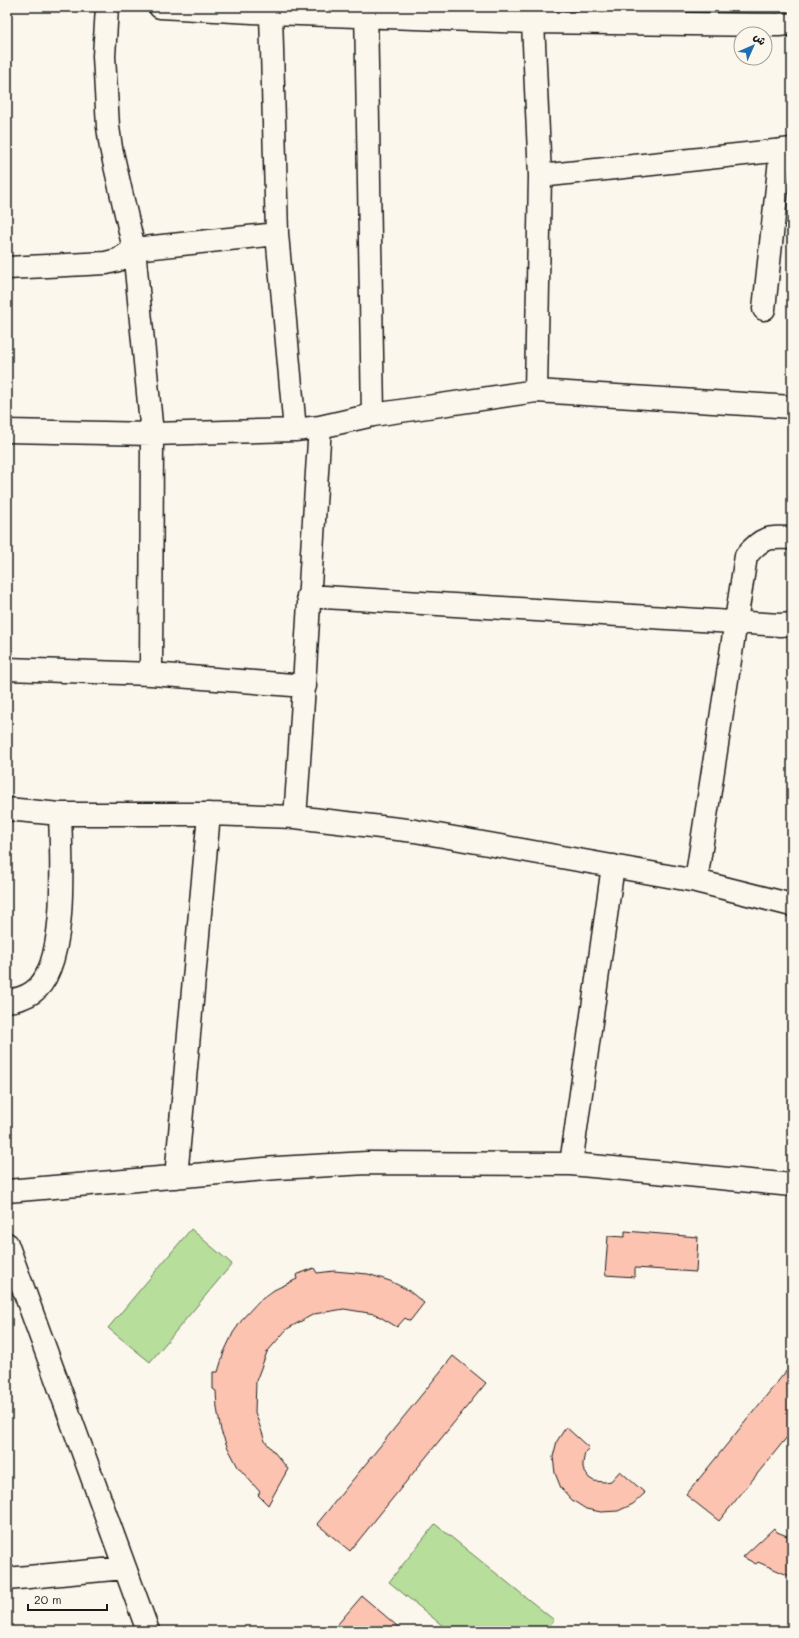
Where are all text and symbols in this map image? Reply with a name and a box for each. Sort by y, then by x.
north arrow [733,26,773,66]
text: ش [751,29,770,48]
scale bar [28,1586,107,1612]
text: 20 m [34,1591,62,1607]

